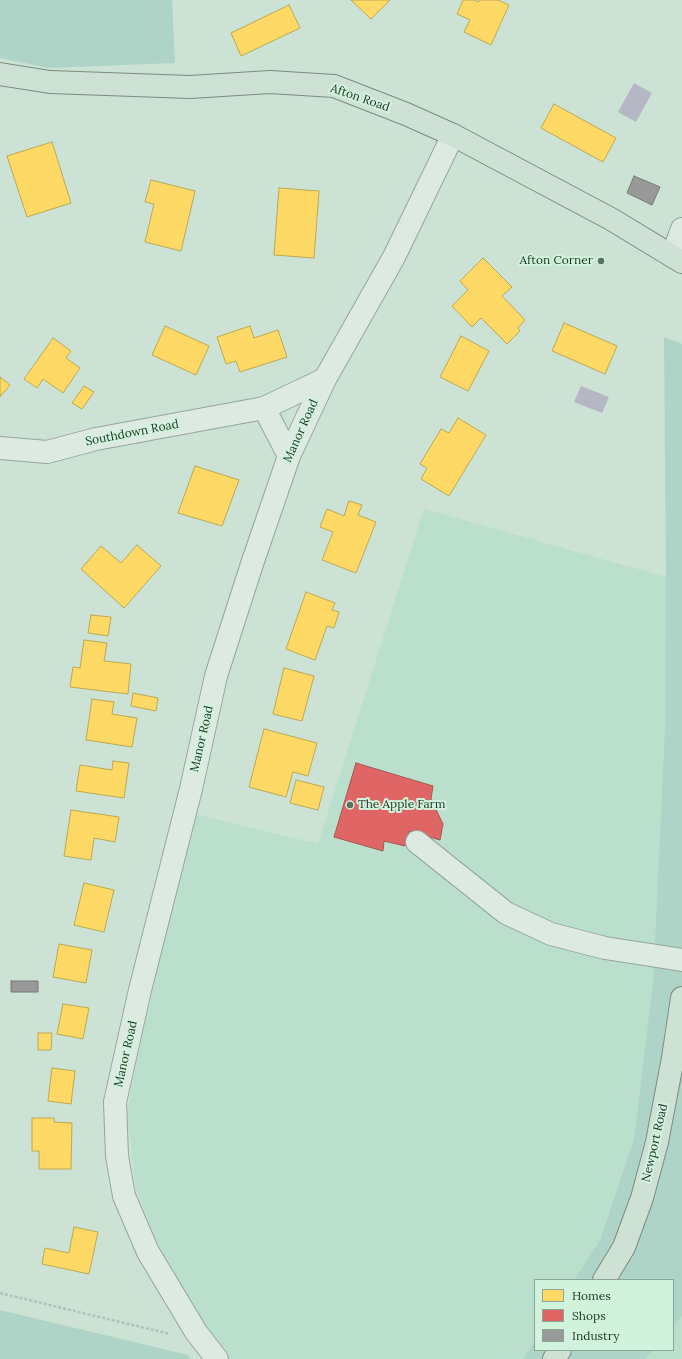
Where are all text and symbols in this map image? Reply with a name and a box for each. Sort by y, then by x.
street label: Afton Road [329,81,391,115]
place label: Afton Corner [520,254,593,268]
marker: Afton Corner [596,256,606,266]
street label: Manor Road [281,397,321,465]
street label: Southdown Road [84,417,180,449]
street label: Manor Road [187,704,217,774]
place label: The Apple Farm [358,798,446,812]
marker: The Apple Farm [345,800,355,810]
street label: Manor Road [111,1019,141,1089]
street label: Newport Road [639,1102,671,1184]
legend [534,1279,674,1351]
text: Homes [572,1288,611,1303]
text: Shops [572,1308,606,1323]
text: Industry [572,1328,619,1343]

